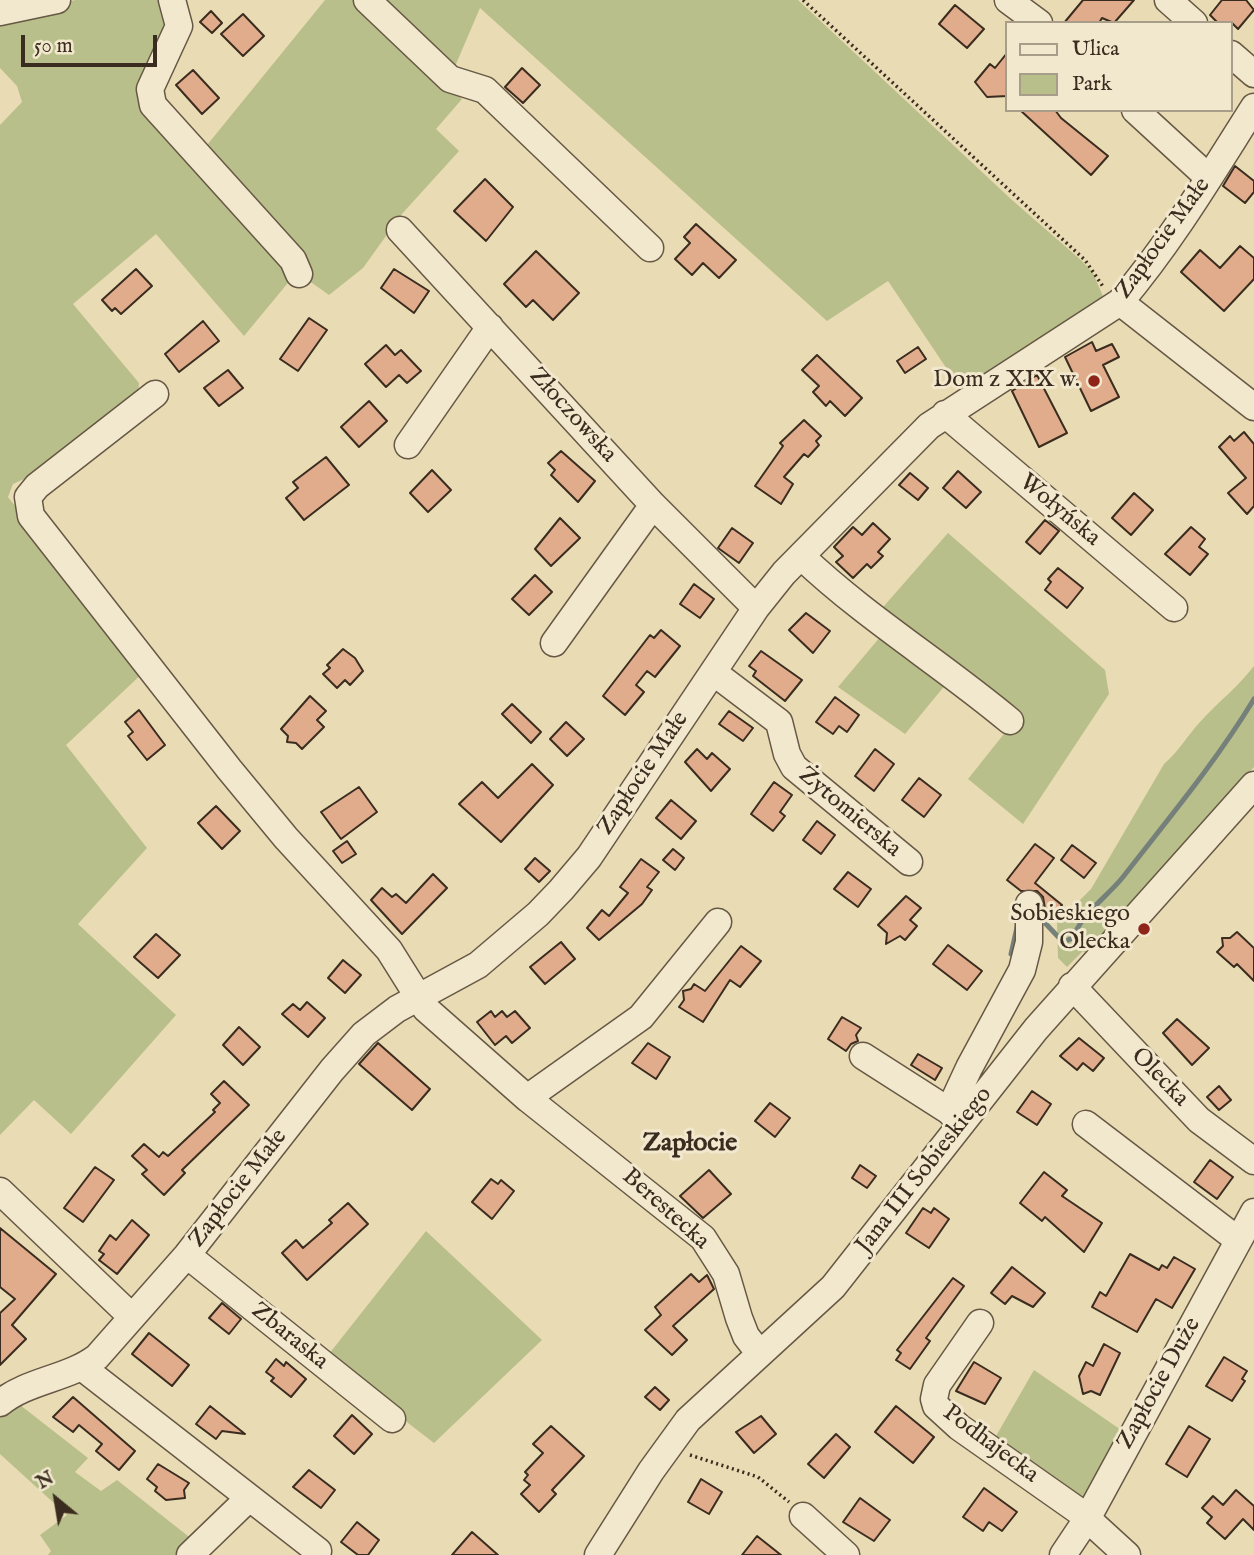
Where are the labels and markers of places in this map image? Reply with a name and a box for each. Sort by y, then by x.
place label: Dom z XIX w. [933,367,1080,395]
marker: Dom z XIX w. [1086,373,1102,389]
place label: Sobieskiego Olecka [1010,901,1130,957]
marker: Sobieskiego Olecka [1136,921,1152,937]

